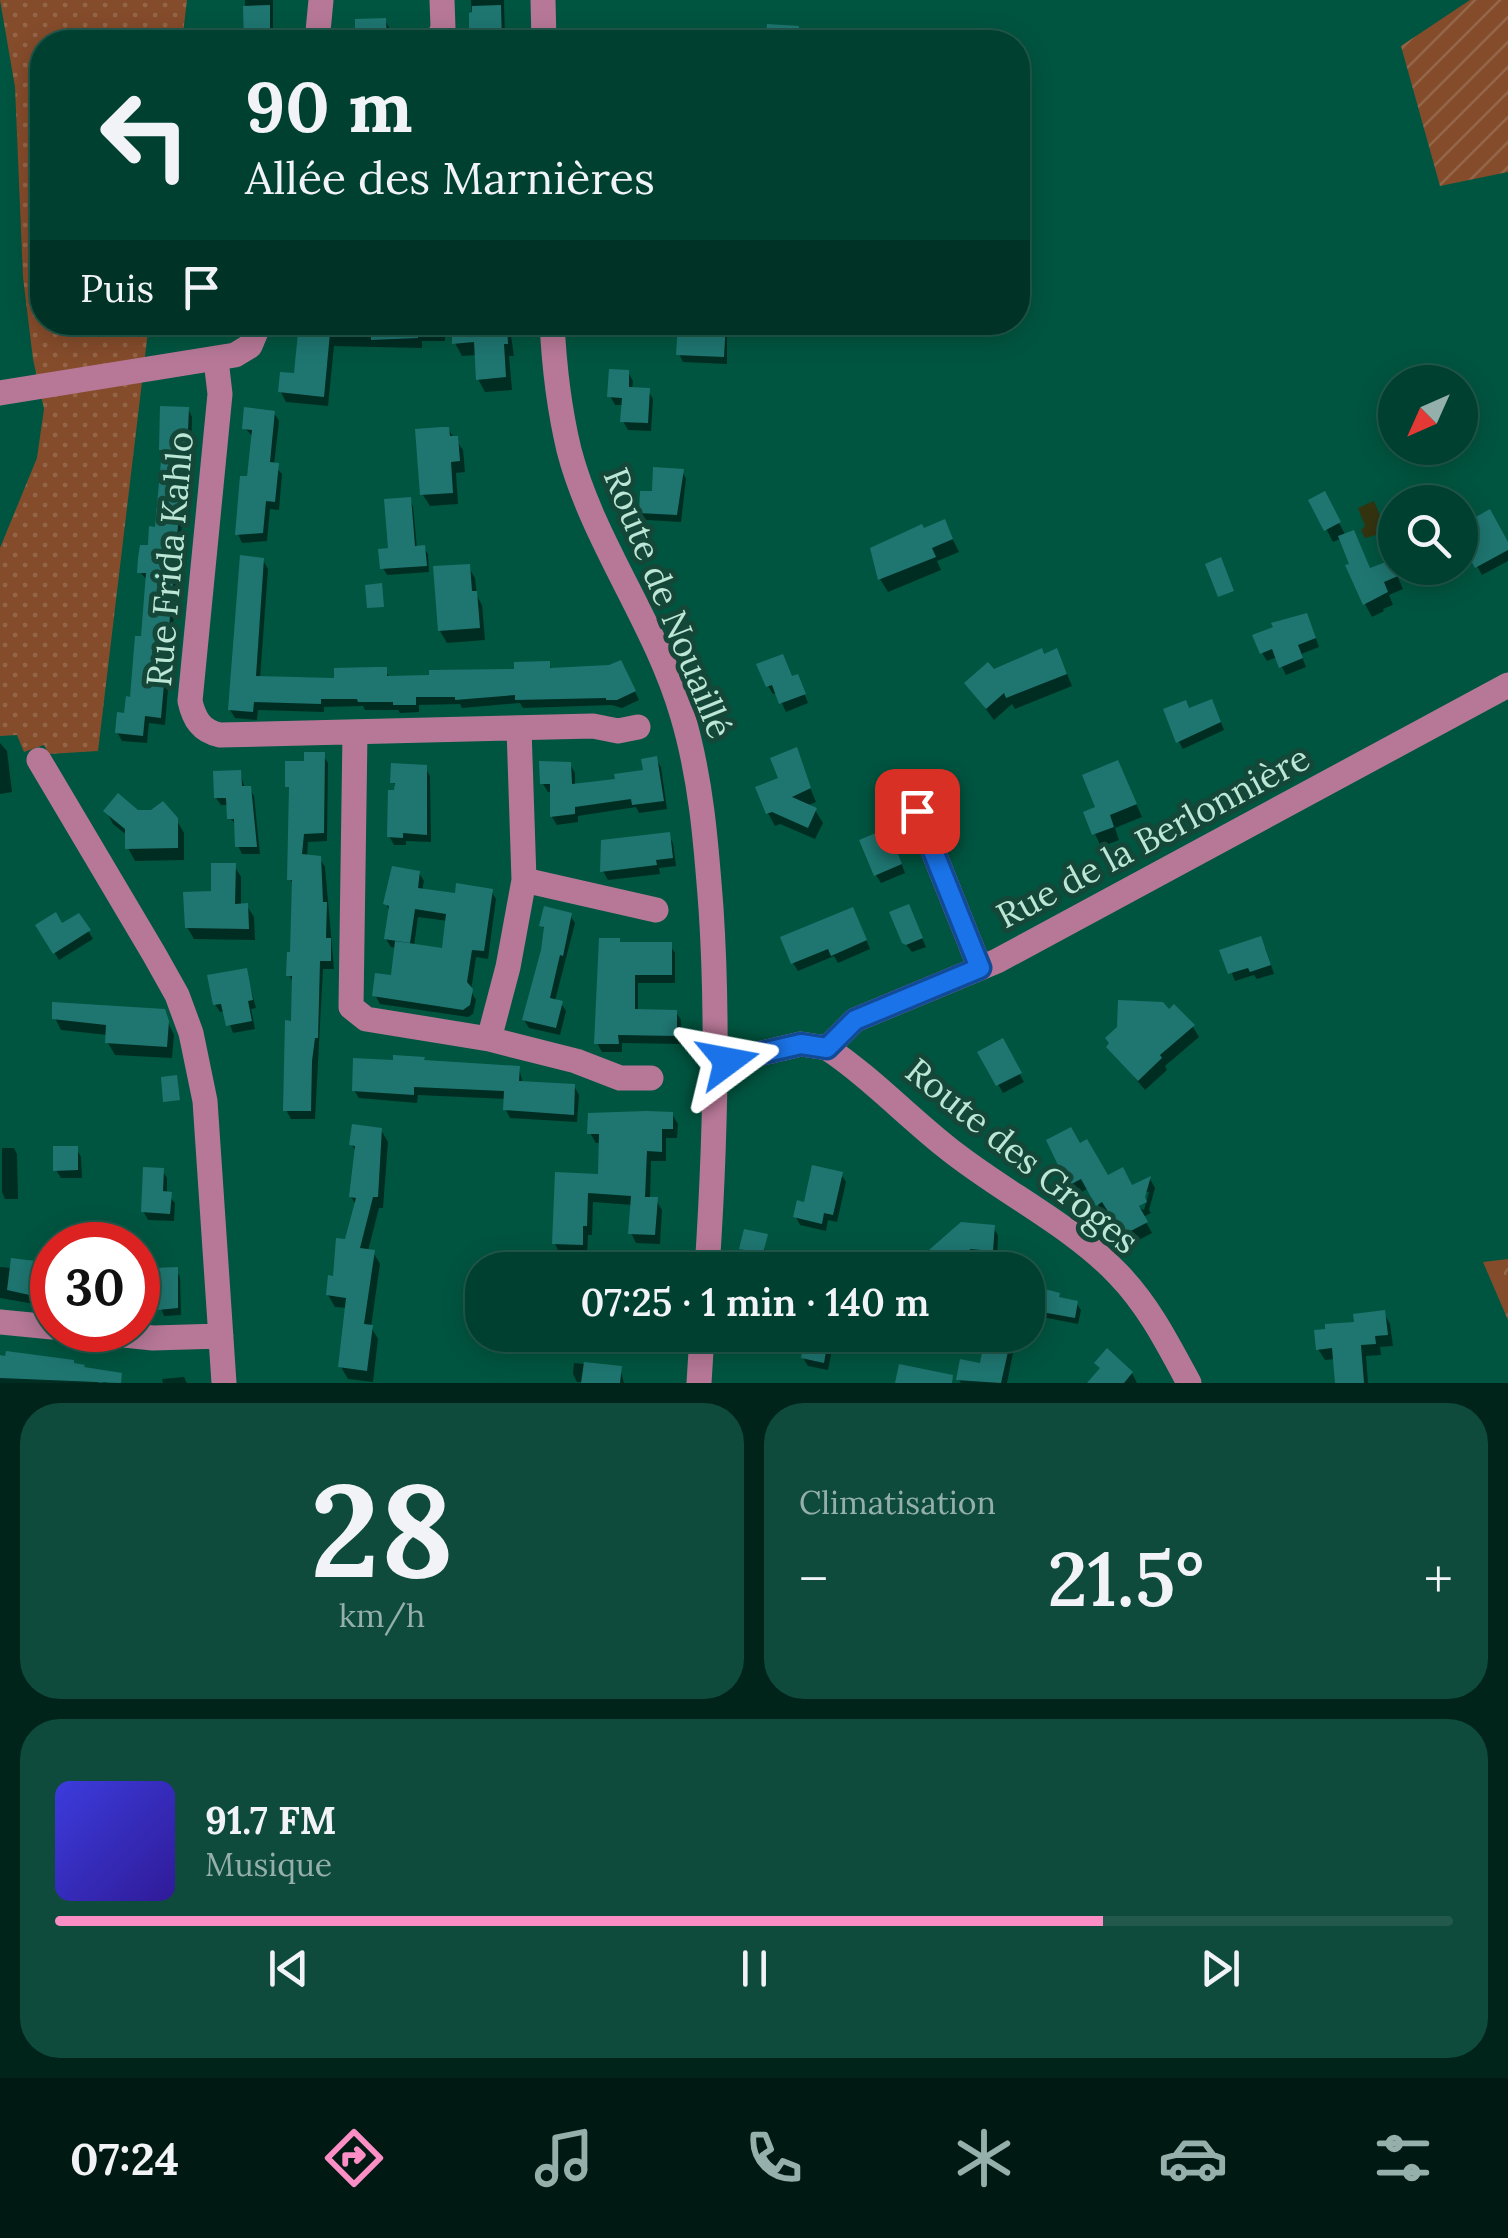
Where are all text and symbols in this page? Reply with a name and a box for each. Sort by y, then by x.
text: 90 m [245,62,413,151]
icon: left [80,70,210,200]
text: Allée des Marnières [245,149,655,206]
icon: arrive [174,260,229,315]
text: Puis [80,264,154,312]
north arrow [1378,365,1478,465]
map controls [1378,365,1478,585]
street label: Rue Frida Kahlo [136,429,203,688]
street label: Route de Nouaillé [594,461,743,745]
button: search [1378,485,1478,585]
street label: Rue de la Berlonnière [989,735,1317,938]
pin [875,769,960,854]
icon: arrive [890,784,945,839]
position arrow [676,1009,780,1113]
street label: Route des Groges [897,1048,1148,1263]
speed limit sign: 30 [30,1222,160,1352]
text: 07:25 · 1 min · 140 m [581,1278,929,1326]
text: 28 [310,1446,454,1613]
text: Climatisation [799,1482,996,1523]
text: 21.5° [1047,1531,1205,1627]
text: − [799,1544,828,1614]
text: + [1424,1544,1453,1614]
text: km/h [339,1595,425,1636]
text: 91.7 FM [205,1796,337,1844]
text: Musique [205,1844,332,1885]
icon: previous [261,1941,316,1996]
icon: pause [727,1941,782,1996]
icon: next [1193,1941,1248,1996]
icon: directions [319,2123,389,2193]
icon: music [529,2123,599,2193]
icon: phone [739,2123,809,2193]
icon: climate [949,2123,1019,2193]
icon: car [1158,2123,1228,2193]
icon: filters [1368,2123,1438,2193]
text: 07:24 [70,2130,179,2187]

